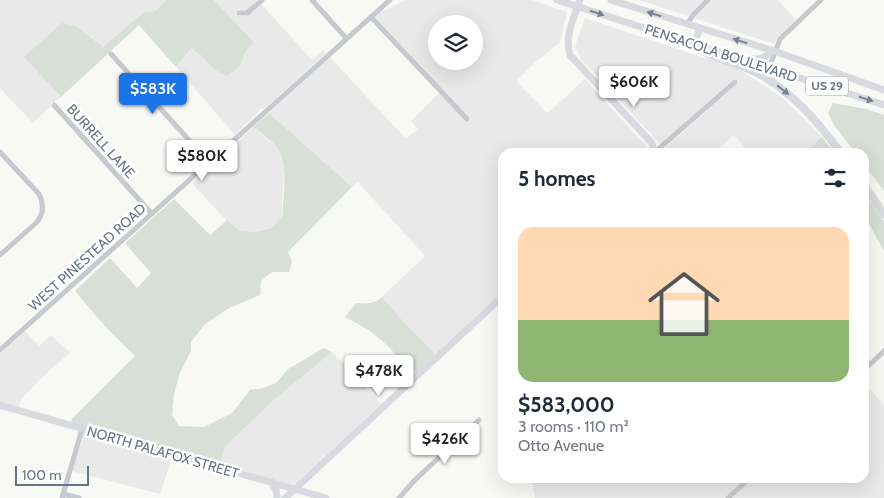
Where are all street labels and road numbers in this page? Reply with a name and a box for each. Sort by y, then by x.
street label: PENSACOLA BOULEVARD [642,20,800,86]
road number: US 29 [806,76,848,95]
street label: BURRELL LANE [63,100,139,182]
street label: WEST PINESTEAD ROAD [24,199,150,315]
street label: NORTH PALAFOX STREET [85,422,242,482]

